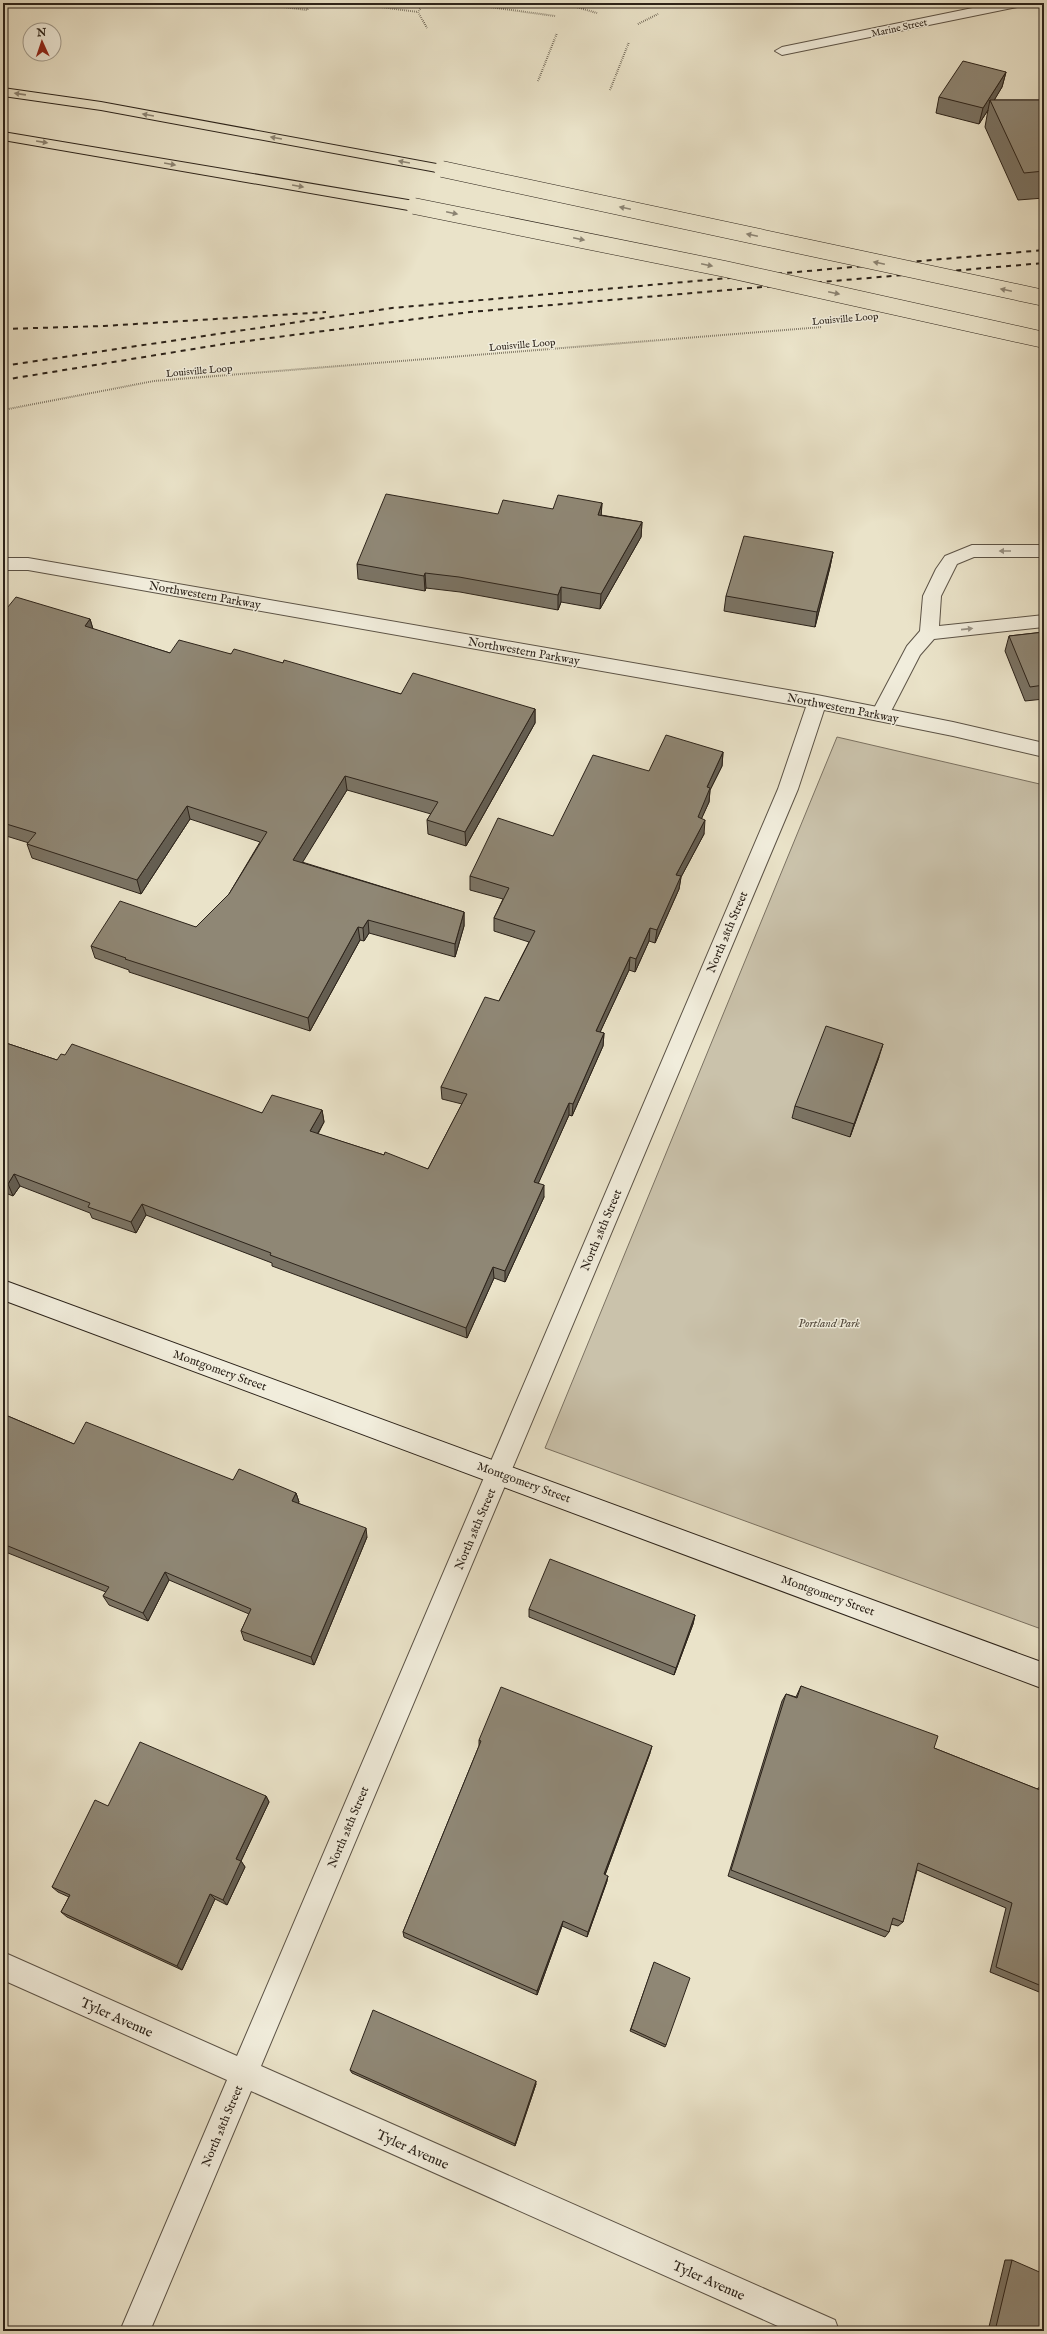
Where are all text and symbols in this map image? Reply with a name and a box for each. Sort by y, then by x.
street label: Marine Street [870,16,929,41]
north arrow [22,22,62,62]
text: N [35,26,47,40]
one-way arrow [13,91,26,97]
one-way arrow [142,111,154,117]
one-way arrow [270,135,282,141]
one-way arrow [35,139,48,145]
one-way arrow [397,159,410,165]
one-way arrow [164,161,176,167]
one-way arrow [292,183,304,189]
one-way arrow [618,204,631,210]
one-way arrow [446,211,458,217]
one-way arrow [746,232,758,238]
one-way arrow [573,237,585,243]
one-way arrow [873,259,885,265]
one-way arrow [701,263,713,269]
one-way arrow [1000,287,1012,293]
one-way arrow [828,290,840,296]
street label: Louisville Loop [811,310,879,329]
street label: Louisville Loop [488,336,556,355]
street label: Louisville Loop [165,362,233,381]
one-way arrow [998,548,1011,554]
street label: Northwestern Parkway [148,578,262,613]
one-way arrow [961,626,973,632]
street label: Northwestern Parkway [467,634,581,669]
street label: Northwestern Parkway [786,690,900,727]
street label: North 28th Street [704,889,751,975]
street label: North 28th Street [578,1187,625,1273]
park label: Portland Park [798,1316,860,1331]
street label: Montgomery Street [171,1347,269,1394]
street label: Montgomery Street [475,1459,573,1506]
street label: North 28th Street [452,1486,499,1572]
street label: Montgomery Street [779,1572,877,1619]
street label: North 28th Street [325,1784,372,1870]
street label: Tyler Avenue [78,1994,156,2042]
street label: North 28th Street [199,2083,246,2169]
street label: Tyler Avenue [374,2126,452,2174]
street label: Tyler Avenue [670,2257,748,2305]

